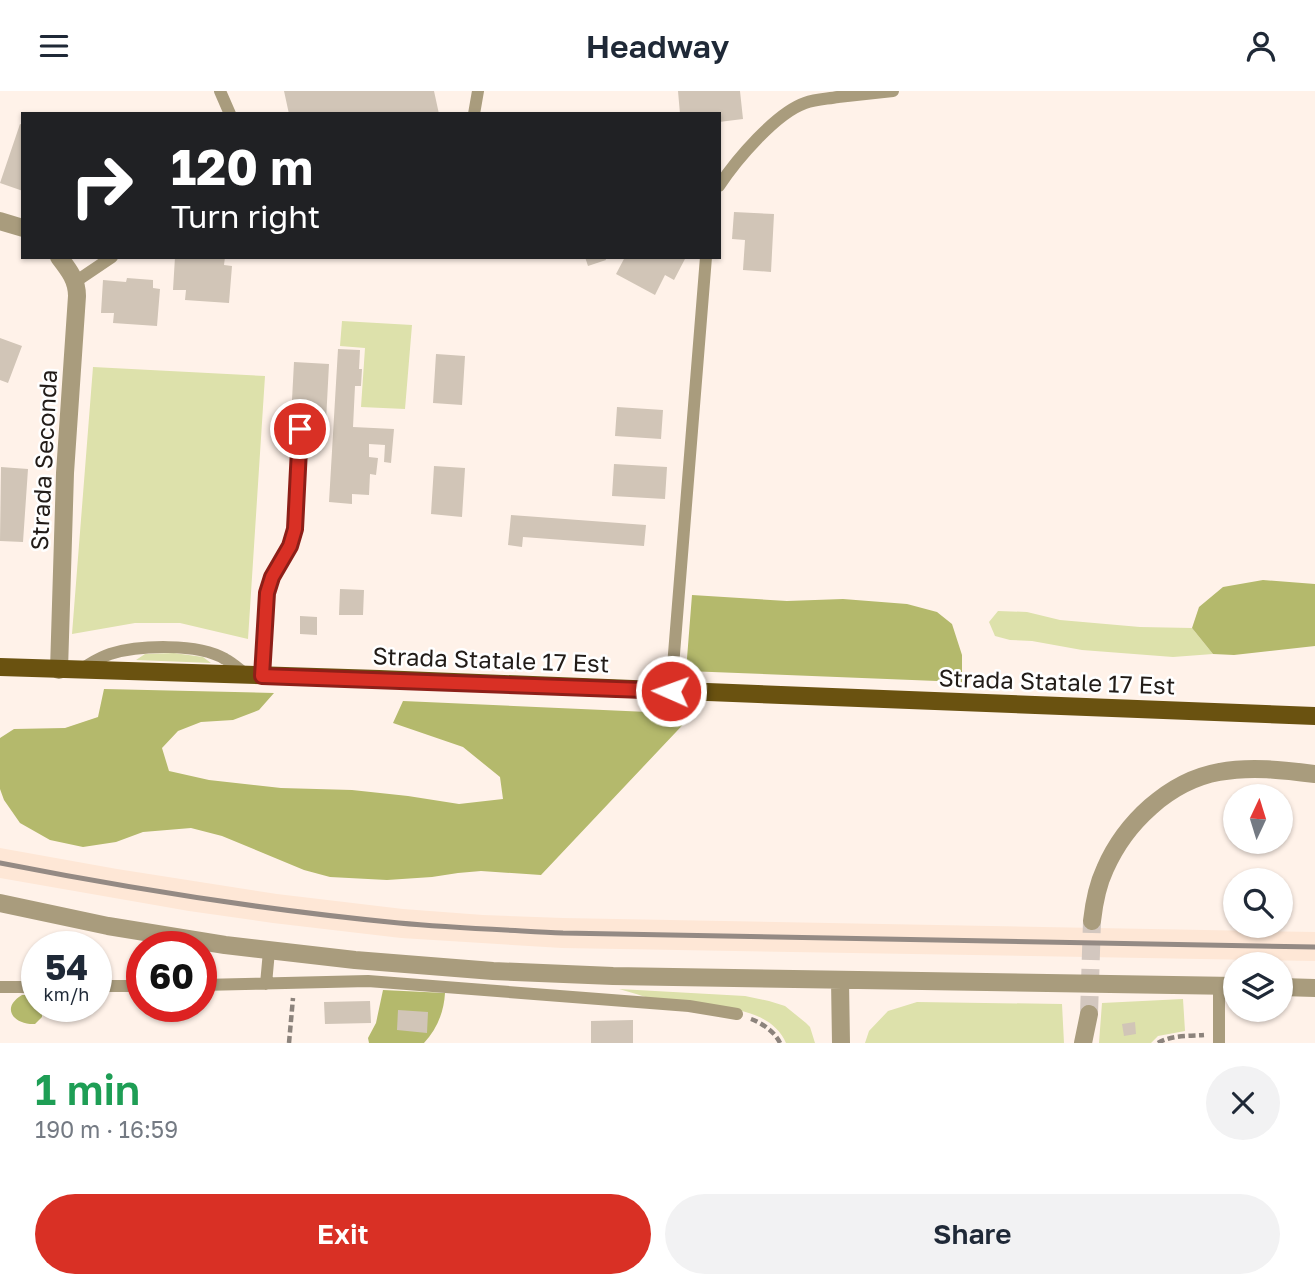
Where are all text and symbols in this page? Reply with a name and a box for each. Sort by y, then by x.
icon: menu [35,27,73,65]
text: Headway [586,27,729,65]
icon: person [1242,27,1280,65]
text: 120 m [171,137,313,196]
icon: right [56,140,147,231]
text: Turn right [171,197,320,235]
street label: Strada Seconda [24,369,62,551]
pin [270,399,330,459]
icon: arrive [281,410,319,448]
street label: Strada Statale 17 Est [372,640,610,678]
position arrow [634,654,708,728]
street label: Strada Statale 17 Est [938,662,1176,700]
north arrow [1223,784,1293,854]
map controls [1223,784,1293,1022]
button: search [1223,868,1293,938]
speed limit sign: 60 [126,931,217,1022]
text: 54 [45,946,88,988]
button: layers [1223,952,1293,1022]
text: km/h [44,983,89,1005]
text: 1 min [35,1064,140,1114]
button: close [1206,1066,1280,1140]
text: 190 m · 16:59 [35,1115,178,1143]
button: Exit [35,1194,651,1274]
button: Share [665,1194,1280,1274]

